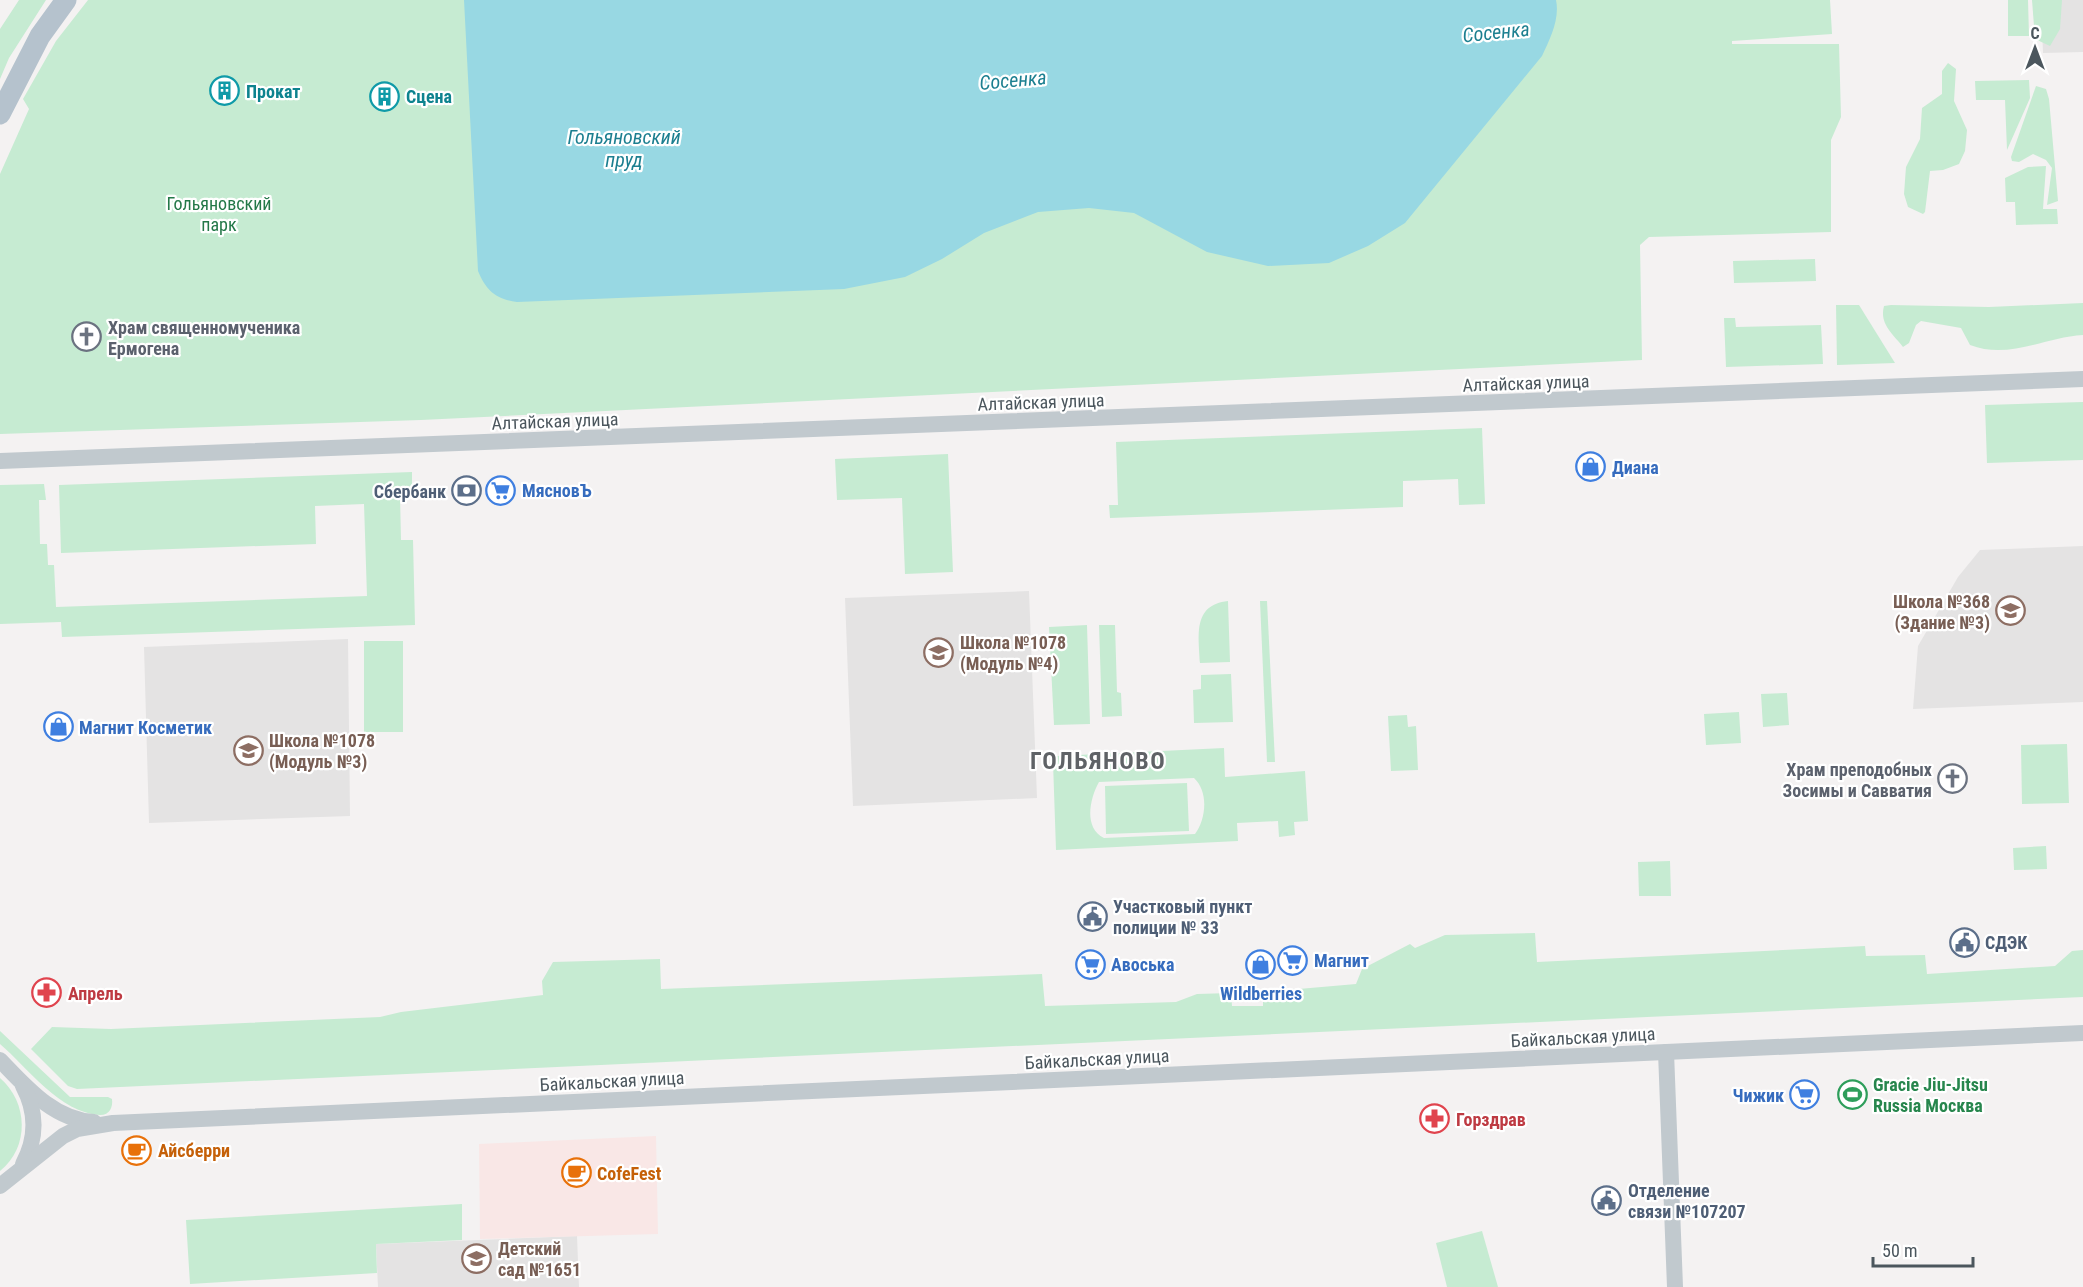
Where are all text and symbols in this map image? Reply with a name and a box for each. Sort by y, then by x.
water label: Сосенка [1461,17,1531,47]
north arrow [2005,18,2065,78]
text: С [2030,24,2040,43]
water label: Сосенка [978,65,1048,95]
building icon: Прокат [209,75,241,107]
building icon: Сцена [369,80,401,112]
place label: Прокат [246,81,301,102]
place label: Сцена [406,86,452,107]
water label: Гольяновский пруд [567,125,681,172]
park label: Гольяновcкий парк [166,193,272,235]
place label: Храм священномученика Ермогена [108,317,300,359]
church icon: Храм священномученика Ермогена [71,321,103,353]
street label: Алтайская улица [1462,370,1590,396]
street label: Алтайская улица [977,389,1105,415]
street label: Алтайская улица [491,408,619,434]
shop icon: Диана [1575,451,1607,483]
place label: Диана [1612,457,1659,478]
supermarket icon: МясновЪ [485,474,517,506]
bank icon: Сбербанк [451,475,483,507]
place label: МясновЪ [522,480,592,501]
place label: Сбербанк [374,481,446,502]
place label: Школа №368 (Здание №3) [1893,591,1990,634]
school or university icon: Школа №368 (Здание №3) [1995,595,2027,627]
place label: Школа №1078 (Модуль №4) [960,632,1066,675]
school or university icon: Школа №1078 (Модуль №4) [923,636,955,668]
shop icon: Магнит Косметик [42,711,74,743]
place label: Магнит Косметик [79,717,212,738]
place label: Школа №1078 (Модуль №3) [269,730,375,773]
school or university icon: Школа №1078 (Модуль №3) [232,734,264,766]
district label: ГОЛЬЯНОВО [1030,747,1166,775]
place label: Храм преподобных Зосимы и Савватия [1783,759,1932,801]
church icon: Храм преподобных Зосимы и Савватия [1937,763,1969,795]
place label: Участковый пункт полиции № 33 [1113,896,1253,938]
public building icon: Участковый пункт полиции № 33 [1076,900,1108,932]
public building icon: СДЭК [1948,926,1980,958]
place label: СДЭК [1985,932,2028,953]
supermarket icon: Магнит [1277,944,1309,976]
supermarket icon: Авоська [1074,948,1106,980]
shop icon: Wildberries [1245,948,1277,980]
place label: Магнит [1314,950,1369,971]
place label: Авоська [1111,954,1174,975]
pharmacy icon: Апрель [31,977,63,1009]
place label: Апрель [68,983,123,1004]
place label: Wildberries [1220,983,1302,1004]
street label: Байкальская улица [1510,1023,1656,1051]
street label: Байкальская улица [1024,1045,1170,1073]
street label: Байкальская улица [539,1067,685,1095]
place label: Gracie Jiu-Jitsu Russia Москва [1873,1074,1988,1116]
sports icon: Gracie Jiu-Jitsu Russia Москва [1836,1078,1868,1110]
supermarket icon: Чижик [1789,1079,1821,1111]
place label: Чижик [1732,1085,1784,1106]
pharmacy icon: Горздрав [1419,1103,1451,1135]
place label: Горздрав [1456,1109,1526,1130]
cafe icon: Айсберри [121,1134,153,1166]
place label: Айсберри [158,1140,230,1161]
cafe icon: CofeFest [560,1157,592,1189]
place label: CofeFest [597,1163,662,1184]
place label: Отделение связи №107207 [1628,1180,1746,1222]
public building icon: Отделение связи №107207 [1591,1184,1623,1216]
scale bar [1873,1230,1974,1268]
place label: Детский сад №1651 [498,1238,581,1280]
text: 50 m [1882,1240,1917,1261]
school or university icon: Детский сад №1651 [461,1242,493,1274]

